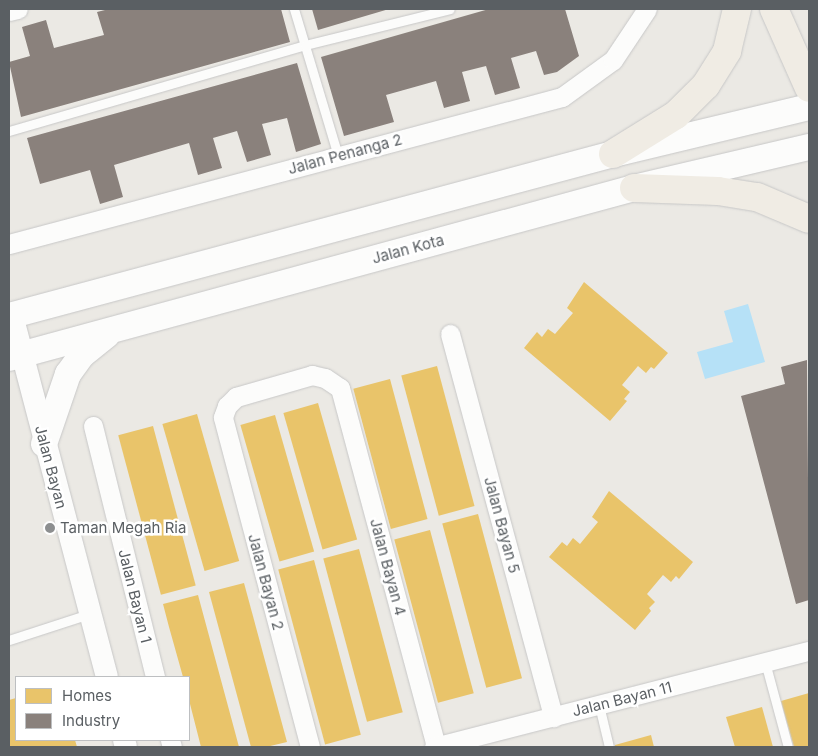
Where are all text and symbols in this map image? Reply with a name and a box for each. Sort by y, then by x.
street label: Jalan Penanga 2 [286,130,404,178]
street label: Jalan Kota [370,231,446,267]
street label: Jalan Bayan [31,423,71,511]
street label: Jalan Bayan 5 [480,475,524,575]
street label: Jalan Bayan 4 [366,517,410,617]
place label: Taman Megah Ria [60,519,186,537]
marker: Taman Megah Ria [44,522,56,534]
street label: Jalan Bayan 2 [244,532,288,632]
street label: Jalan Bayan 1 [115,547,155,645]
legend [15,676,190,741]
street label: Jalan Bayan 11 [570,678,674,720]
text: Homes [62,686,112,705]
text: Industry [62,711,120,730]

